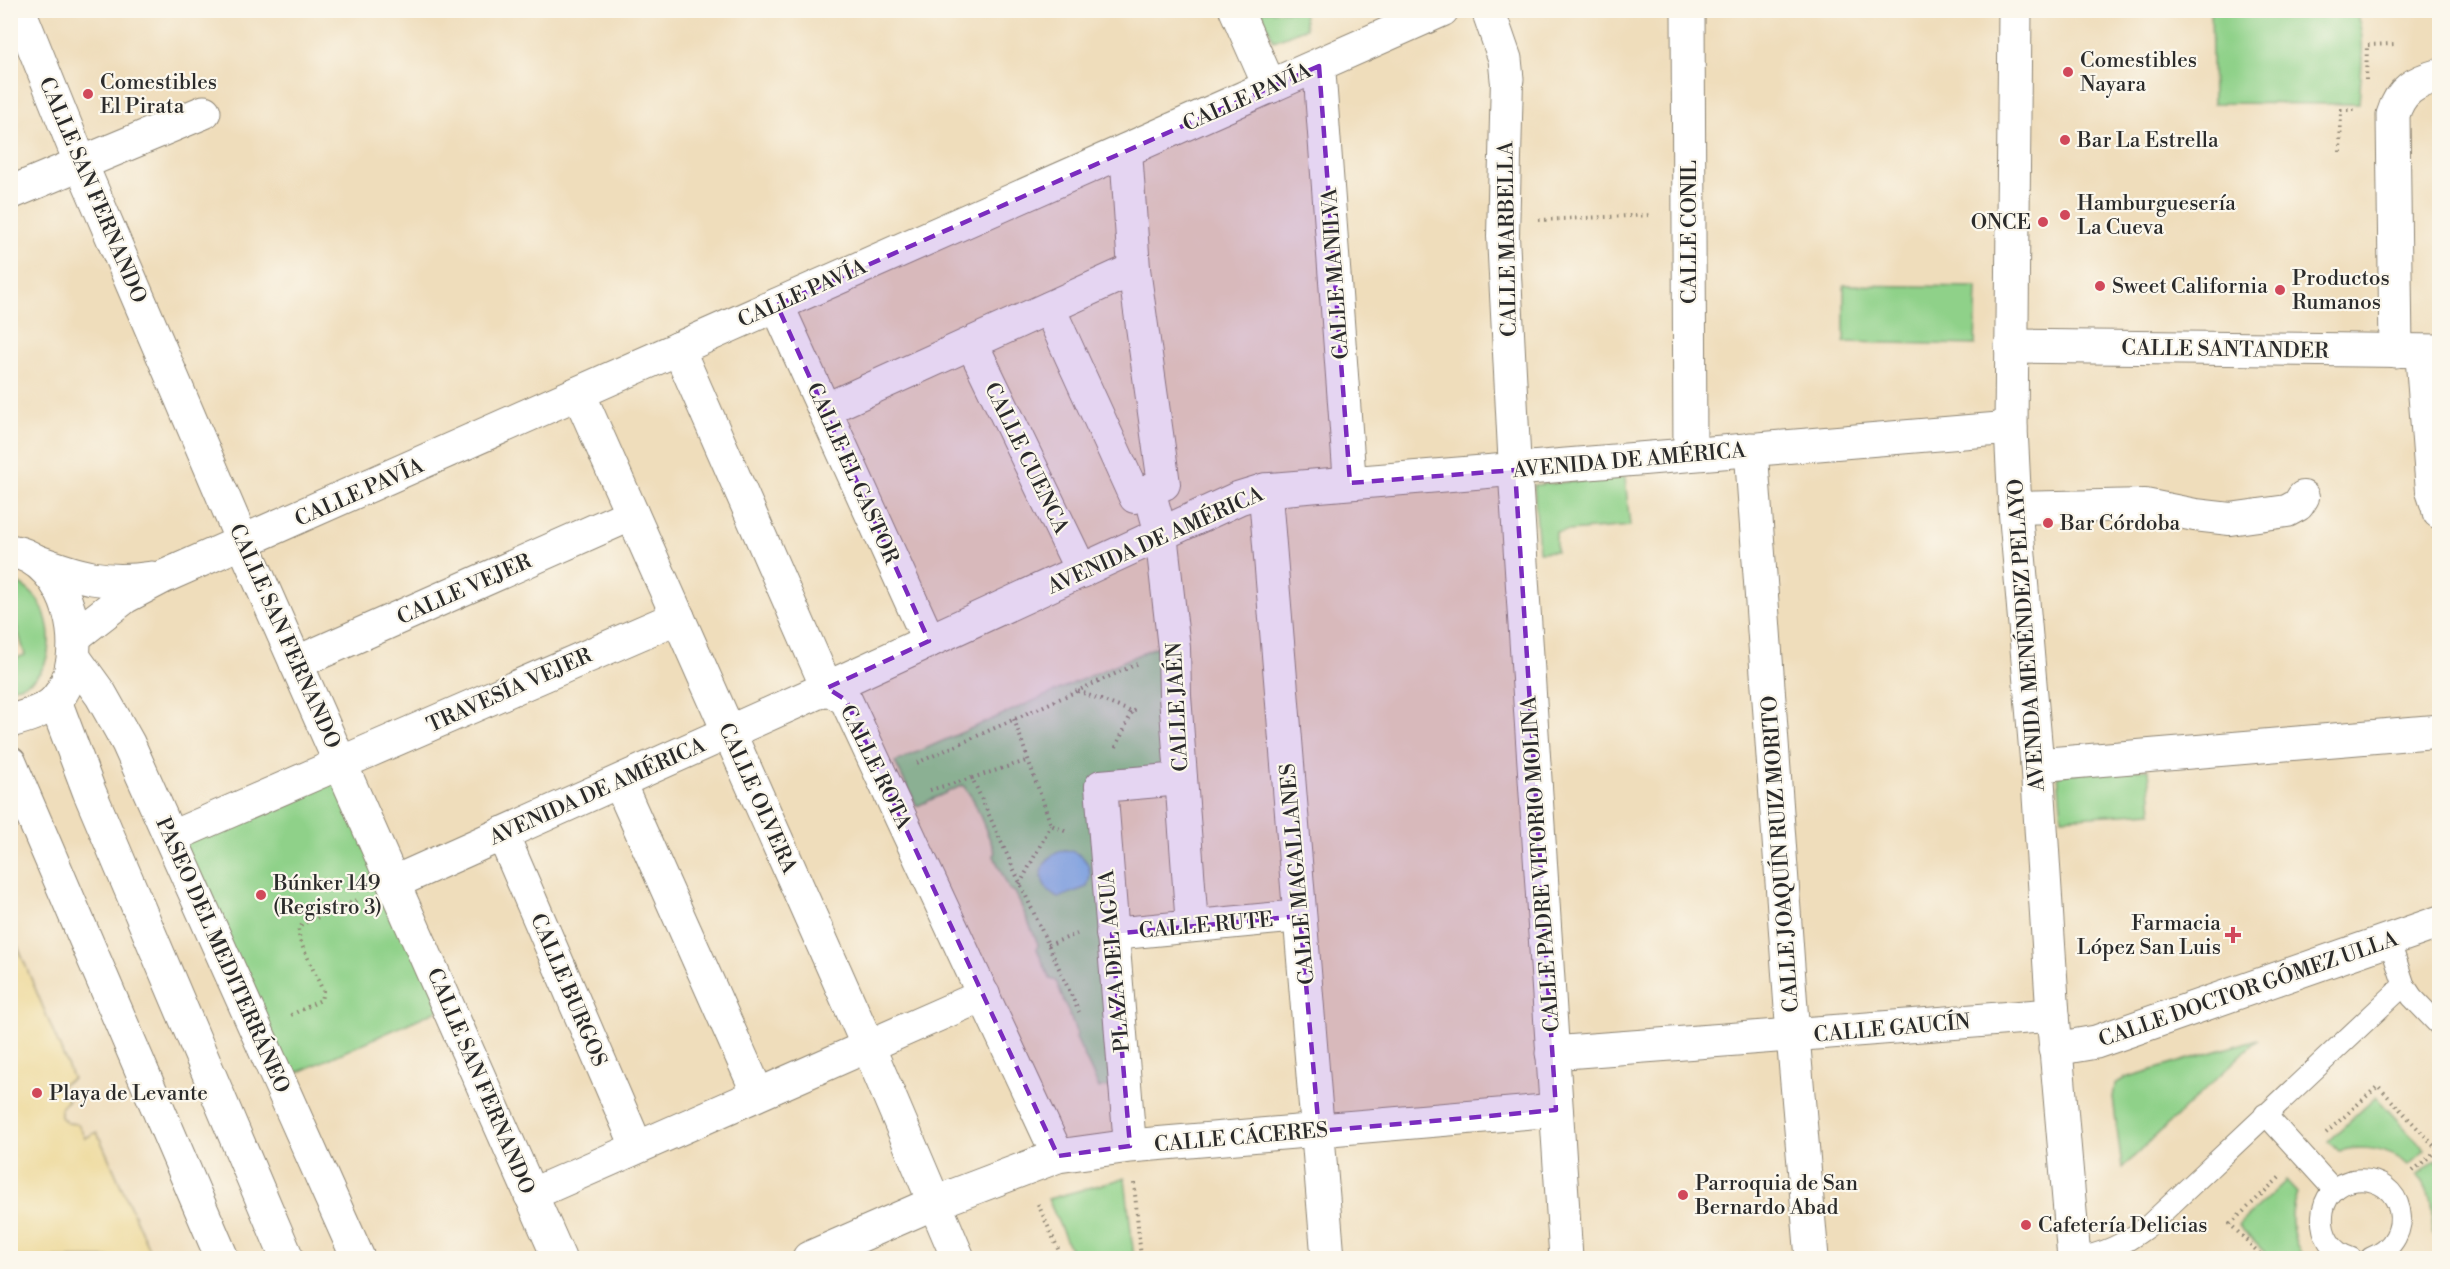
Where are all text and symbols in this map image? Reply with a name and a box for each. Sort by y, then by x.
place label: Comestibles Nayara [2080,48,2197,98]
street label: CALLE PAVÍA [1178,56,1316,138]
marker: Comestibles Nayara [2061,65,2075,79]
place label: Comestibles El Pirata [100,70,217,120]
street label: CALLE SAN FERNANDO [33,73,152,307]
marker: Comestibles El Pirata [81,87,95,101]
place label: Bar La Estrella [2076,128,2219,154]
marker: Bar La Estrella [2058,133,2072,147]
street label: CALLE MARBELLA [1493,140,1523,337]
street label: CALLE CONIL [1677,160,1703,304]
street label: CALLE MANILVA [1317,187,1355,360]
place label: Hamburguesería La Cueva [2077,191,2236,241]
marker: Hamburguesería La Cueva [2058,208,2072,222]
place label: ONCE [1971,210,2031,236]
marker: ONCE [2036,215,2050,229]
street label: CALLE PAVÍA [733,252,871,334]
place label: Productos Rumanos [2292,266,2390,316]
place label: Sweet California [2112,274,2268,300]
marker: Sweet California [2093,279,2107,293]
marker: Productos Rumanos [2273,283,2287,297]
street label: CALLE SANTANDER [2121,335,2329,365]
street label: CALLE EL GASTOR [800,379,904,568]
street label: CALLE CUENCA [978,379,1074,539]
street label: AVENIDA DE AMÉRICA [1510,436,1747,484]
street label: CALLE PAVÍA [290,451,428,533]
street label: AVENIDA MENÉNDEZ PELAYO [2001,478,2051,793]
street label: AVENIDA DE AMÉRICA [1042,479,1268,601]
place label: Bar Córdoba [2059,511,2181,537]
marker: Bar Córdoba [2041,516,2055,530]
street label: CALLE SAN FERNANDO [223,520,345,753]
street label: CALLE VEJER [393,549,536,631]
street label: TRAVESÍA VEJER [422,641,596,739]
street label: CALLE JAÉN [1160,641,1194,772]
street label: CALLE PADRE VITORIO MOLINA [1516,694,1566,1033]
street label: CALLE JOAQUÍN RUIZ MORITO [1755,695,1805,1013]
street label: CALLE ROTA [834,701,917,835]
street label: CALLE OLVERA [712,719,802,878]
street label: AVENIDA DE AMÉRICA [484,730,710,852]
street label: CALLE MAGALLANES [1275,762,1321,986]
street label: PASEO DEL MEDITERRÁNEO [149,813,297,1097]
street label: PLAZA DEL AGUA [1094,868,1136,1053]
place label: Búnker 149 (Registro 3) [272,871,382,921]
marker: Búnker 149 (Registro 3) [254,888,268,902]
street label: CALLE RUTE [1138,907,1274,945]
street label: CALLE BURGOS [524,910,612,1071]
place label: Farmacia López San Luis [2077,911,2221,961]
street label: CALLE DOCTOR GÓMEZ ULLA [2094,923,2402,1053]
marker: Farmacia López San Luis [2226,928,2240,942]
street label: CALLE SAN FERNANDO [421,964,540,1198]
street label: CALLE GAUCÍN [1812,1007,1972,1049]
place label: Playa de Levante [49,1081,208,1107]
marker: Playa de Levante [30,1086,44,1100]
street label: CALLE CÁCERES [1153,1115,1329,1159]
place label: Parroquia de San Bernardo Abad [1694,1171,1858,1221]
marker: Parroquia de San Bernardo Abad [1676,1188,1690,1202]
place label: Cafetería Delicias [2038,1213,2208,1239]
marker: Cafetería Delicias [2019,1218,2033,1232]

